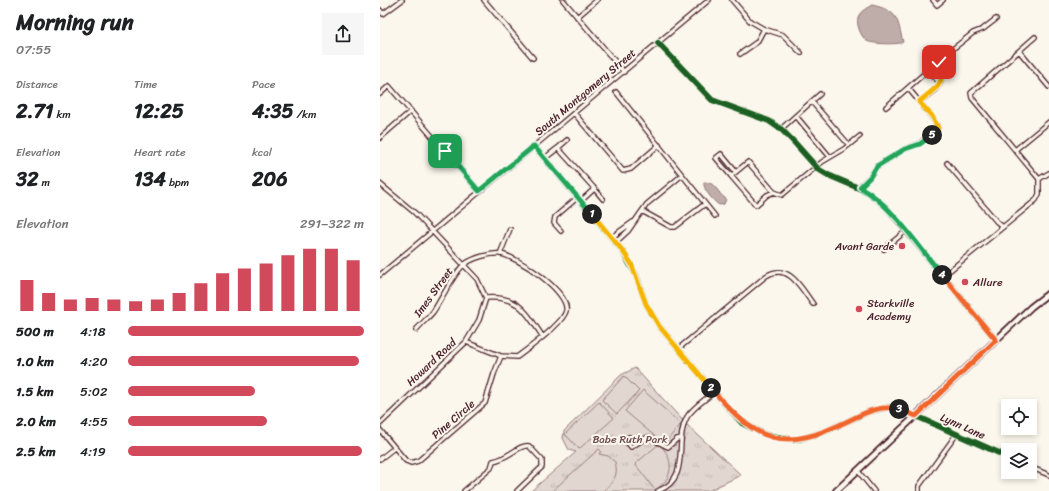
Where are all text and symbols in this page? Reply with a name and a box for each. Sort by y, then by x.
text: Morning run [16,3,134,42]
button: share [322,13,364,55]
text: 07:55 [16,38,51,61]
street label: South Montgomery Street [530,44,641,141]
pin [922,45,956,79]
icon: check [928,51,950,73]
text: Distance [16,75,58,94]
text: Time [134,75,157,94]
text: Pace [252,75,275,94]
text: 2.71 [16,94,54,129]
text: 12:25 [134,94,184,129]
text: 4:35 [252,94,294,129]
text: km [54,105,71,124]
text: /km [294,105,316,124]
pin: 5 [922,125,942,145]
text: 5 [929,125,935,144]
pin [428,134,462,168]
icon: arrive [434,140,456,162]
text: Elevation [16,143,61,162]
text: Heart rate [134,143,186,162]
text: kcal [252,143,272,162]
text: 32 [16,162,39,197]
text: 134 [134,162,166,197]
text: 206 [252,162,288,197]
text: m [39,173,50,192]
text: bpm [166,173,189,192]
pin: 1 [582,204,602,224]
text: 1 [590,204,594,223]
text: Elevation [16,212,69,235]
text: 291–322 m [300,212,364,235]
place label: Avant Garde [834,237,895,256]
marker: Avant Garde [897,241,907,251]
street label: Imes Street [408,263,458,322]
pin: 4 [932,265,952,285]
text: 4 [939,265,945,284]
place label: Allure [972,273,1003,292]
marker: Allure [960,277,970,287]
place label: Starkville Academy [866,294,915,326]
marker: Starkville Academy [854,304,864,314]
text: 500 m [16,320,54,343]
text: 4:18 [80,320,105,343]
street label: Howard Road [402,333,462,391]
text: 1.0 km [16,350,54,373]
text: 4:20 [80,350,108,373]
pin: 2 [701,378,721,398]
text: 2 [708,378,714,397]
text: 1.5 km [16,380,54,403]
text: 5:02 [80,380,108,403]
street label: Pine Circle [427,395,480,444]
pin: 3 [889,399,909,419]
text: 3 [896,399,902,418]
map controls [1001,399,1037,479]
button: locate [1001,399,1037,435]
street label: Lynn Lane [937,408,989,445]
text: 2.0 km [16,410,56,433]
text: 4:55 [80,410,108,433]
park label: Babe Ruth Park [592,430,668,449]
text: 2.5 km [16,440,56,463]
text: 4:19 [80,440,106,463]
button: layers [1001,443,1037,479]

